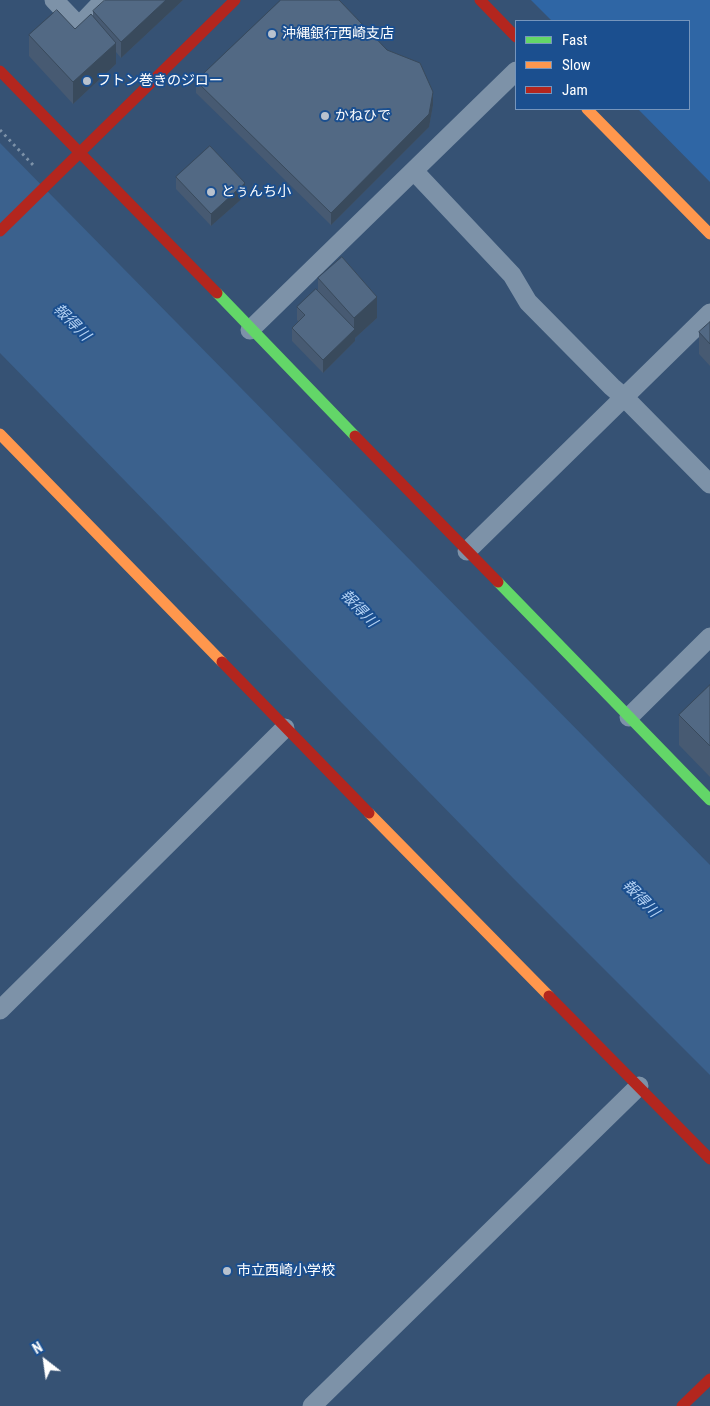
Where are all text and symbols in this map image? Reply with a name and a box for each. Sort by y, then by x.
legend [515,20,690,110]
place label: 沖縄銀行西崎支店 [282,26,394,42]
marker: 沖縄銀行西崎支店 [266,28,278,40]
text: Fast [562,31,587,49]
text: Slow [562,56,591,74]
place label: フトン巻きのジロー [97,73,223,89]
marker: フトン巻きのジロー [81,75,93,87]
text: Jam [562,81,588,99]
place label: かねひで [335,108,391,124]
marker: かねひで [319,110,331,122]
place label: とぅんち小 [221,184,291,200]
marker: とぅんち小 [205,186,217,198]
water label: 報得川 [49,301,93,345]
water label: 報得川 [336,587,380,631]
water label: 報得川 [618,877,662,921]
place label: 市立西崎小学校 [237,1263,335,1279]
marker: 市立西崎小学校 [221,1265,233,1277]
north arrow [20,1336,70,1386]
text: N [30,1339,45,1357]

